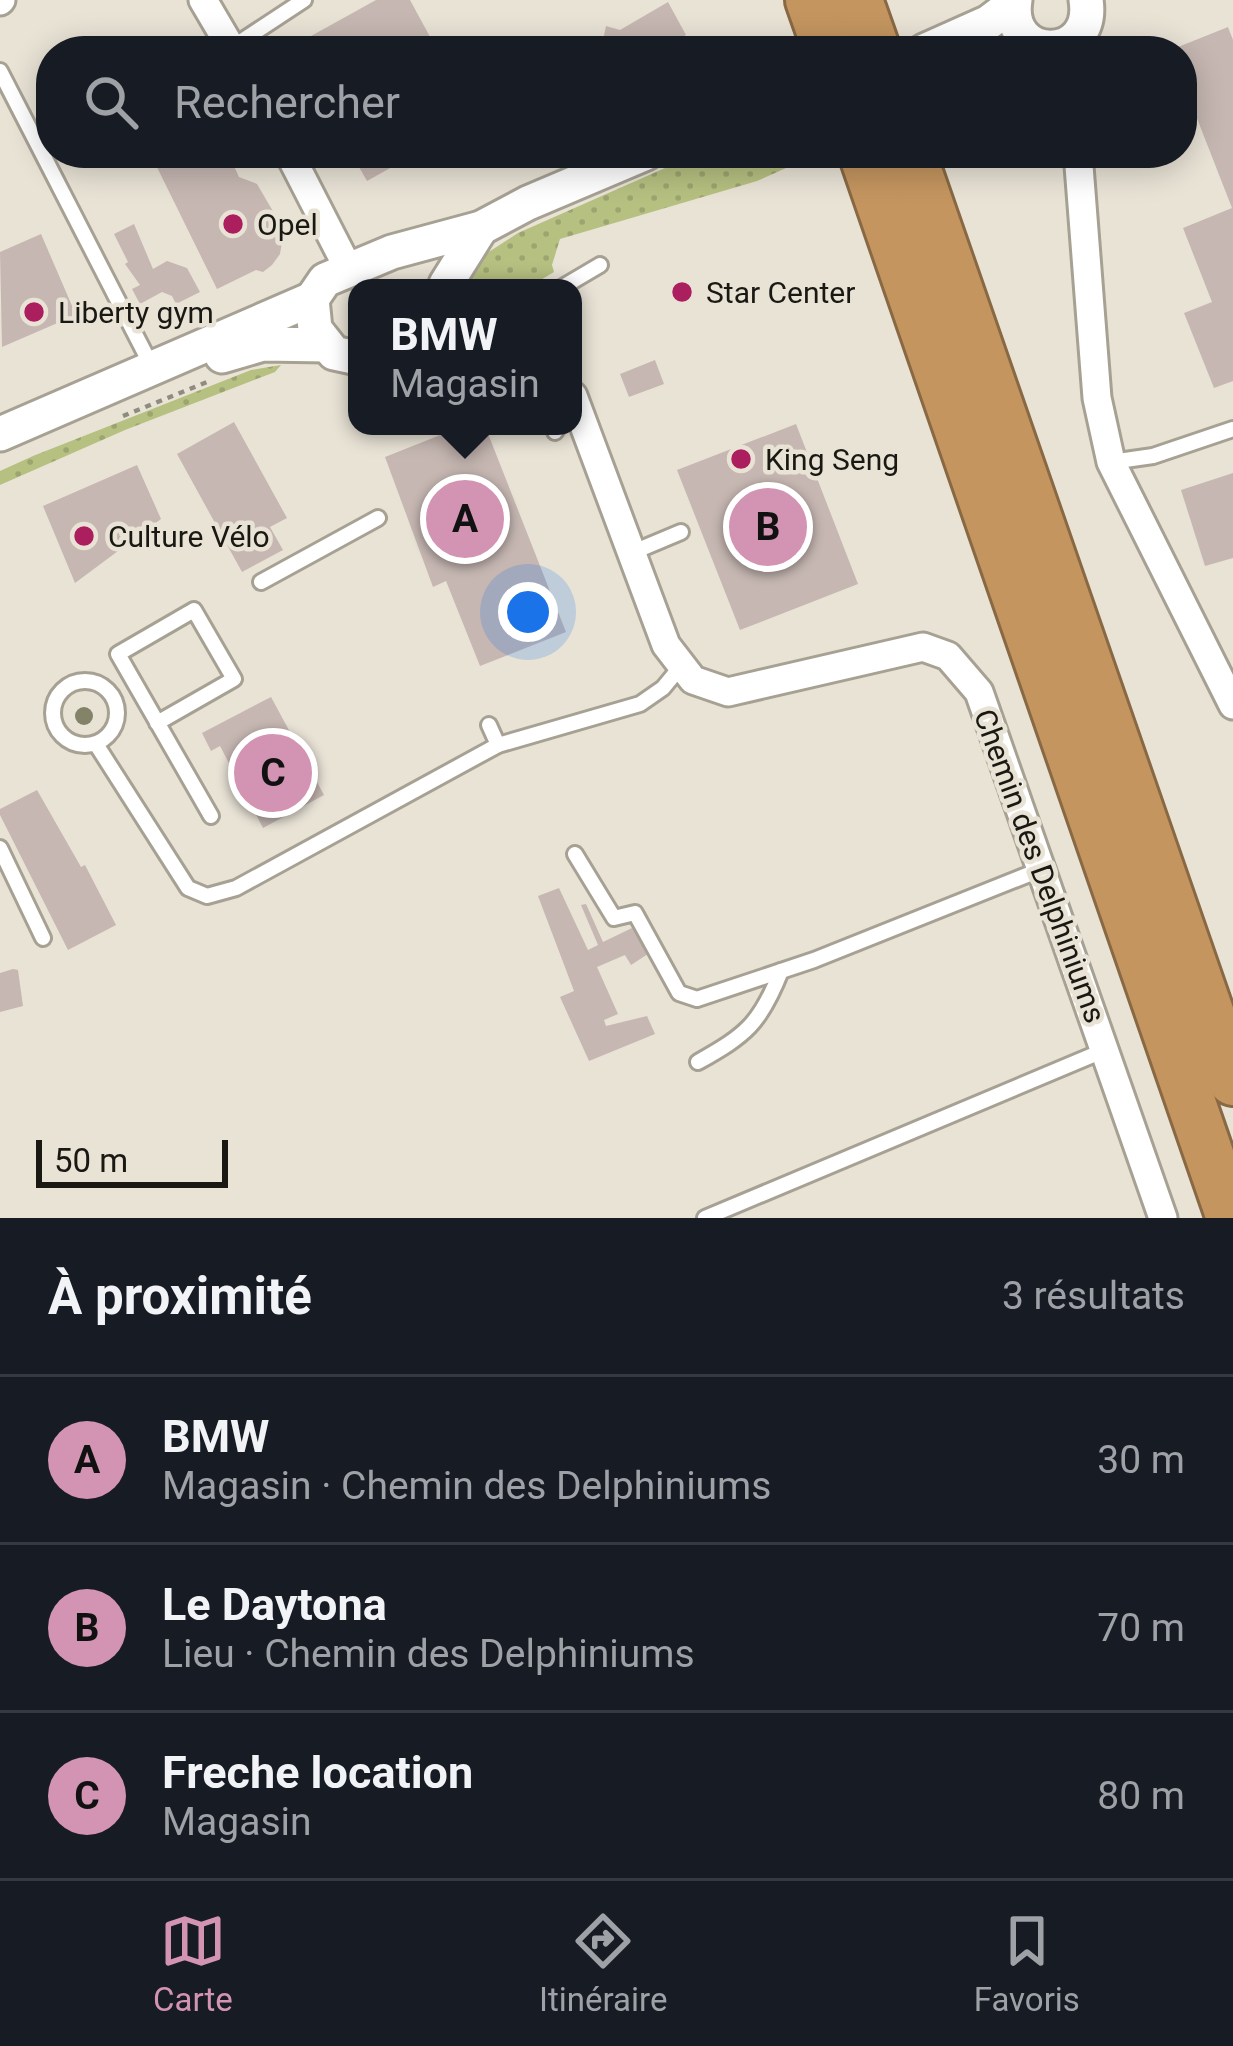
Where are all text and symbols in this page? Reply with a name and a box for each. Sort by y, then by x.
search box [36,36,1197,168]
icon: search [78,69,144,135]
text: Rechercher [174,76,400,129]
place label: Opel [257,207,318,242]
marker: Opel [220,211,246,237]
place label: Star Center [706,275,855,310]
popup [348,279,582,435]
marker: Star Center [669,279,695,305]
place label: Liberty gym [58,295,214,330]
marker: Liberty gym [21,299,47,325]
text: BMW [390,308,498,361]
text: Magasin [390,361,540,407]
place label: King Seng [765,442,899,477]
marker: King Seng [728,446,754,472]
pin: A [426,474,504,564]
pin: B [729,482,807,572]
place label: Culture Vélo [108,519,270,554]
marker: Culture Vélo [71,523,97,549]
your location [498,582,558,642]
street label: Chemin des Delphiniums [967,704,1113,1028]
pin: C [234,728,312,818]
scale bar [36,1134,228,1187]
text: 50 m [54,1141,128,1180]
text: À proximité [48,1267,312,1326]
text: 3 résultats [1002,1273,1185,1319]
text: BMW [162,1410,270,1463]
text: A [74,1437,100,1483]
text: 30 m [1097,1437,1185,1483]
text: Magasin · Chemin des Delphiniums [162,1463,771,1509]
text: Le Daytona [162,1578,387,1631]
text: B [75,1605,99,1651]
text: 70 m [1097,1605,1185,1651]
text: Lieu · Chemin des Delphiniums [162,1631,695,1677]
text: Freche location [162,1746,473,1799]
text: C [74,1773,100,1819]
text: 80 m [1097,1773,1185,1819]
text: Magasin [162,1799,312,1845]
tab: Carte [153,1908,233,2019]
tab: Itinéraire [539,1908,667,2019]
tab: Favoris [974,1908,1080,2019]

